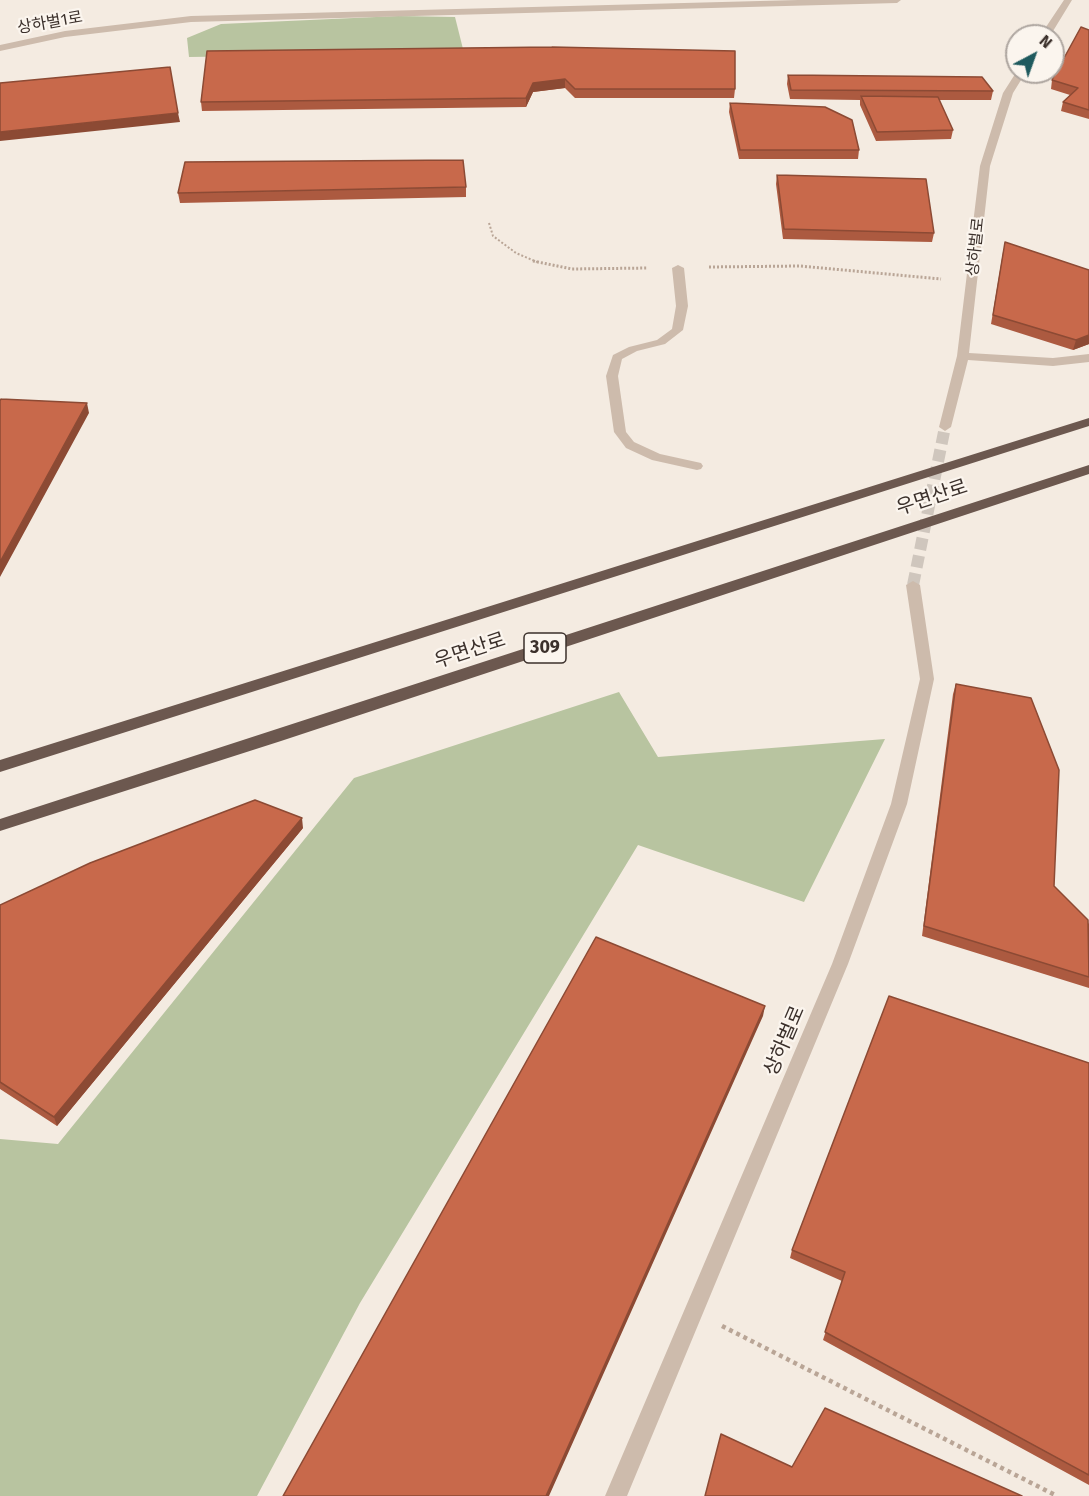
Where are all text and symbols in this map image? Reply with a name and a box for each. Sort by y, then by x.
street label: 상하벌1로 [16,8,84,38]
north arrow [1005,24,1065,84]
text: N [1036,31,1056,52]
street label: 상하벌로 [963,217,989,277]
street label: 우면산로 [893,475,971,521]
street label: 우면산로 [431,628,509,674]
road number: 309 [524,633,566,663]
street label: 상하벌로 [760,1002,810,1080]

